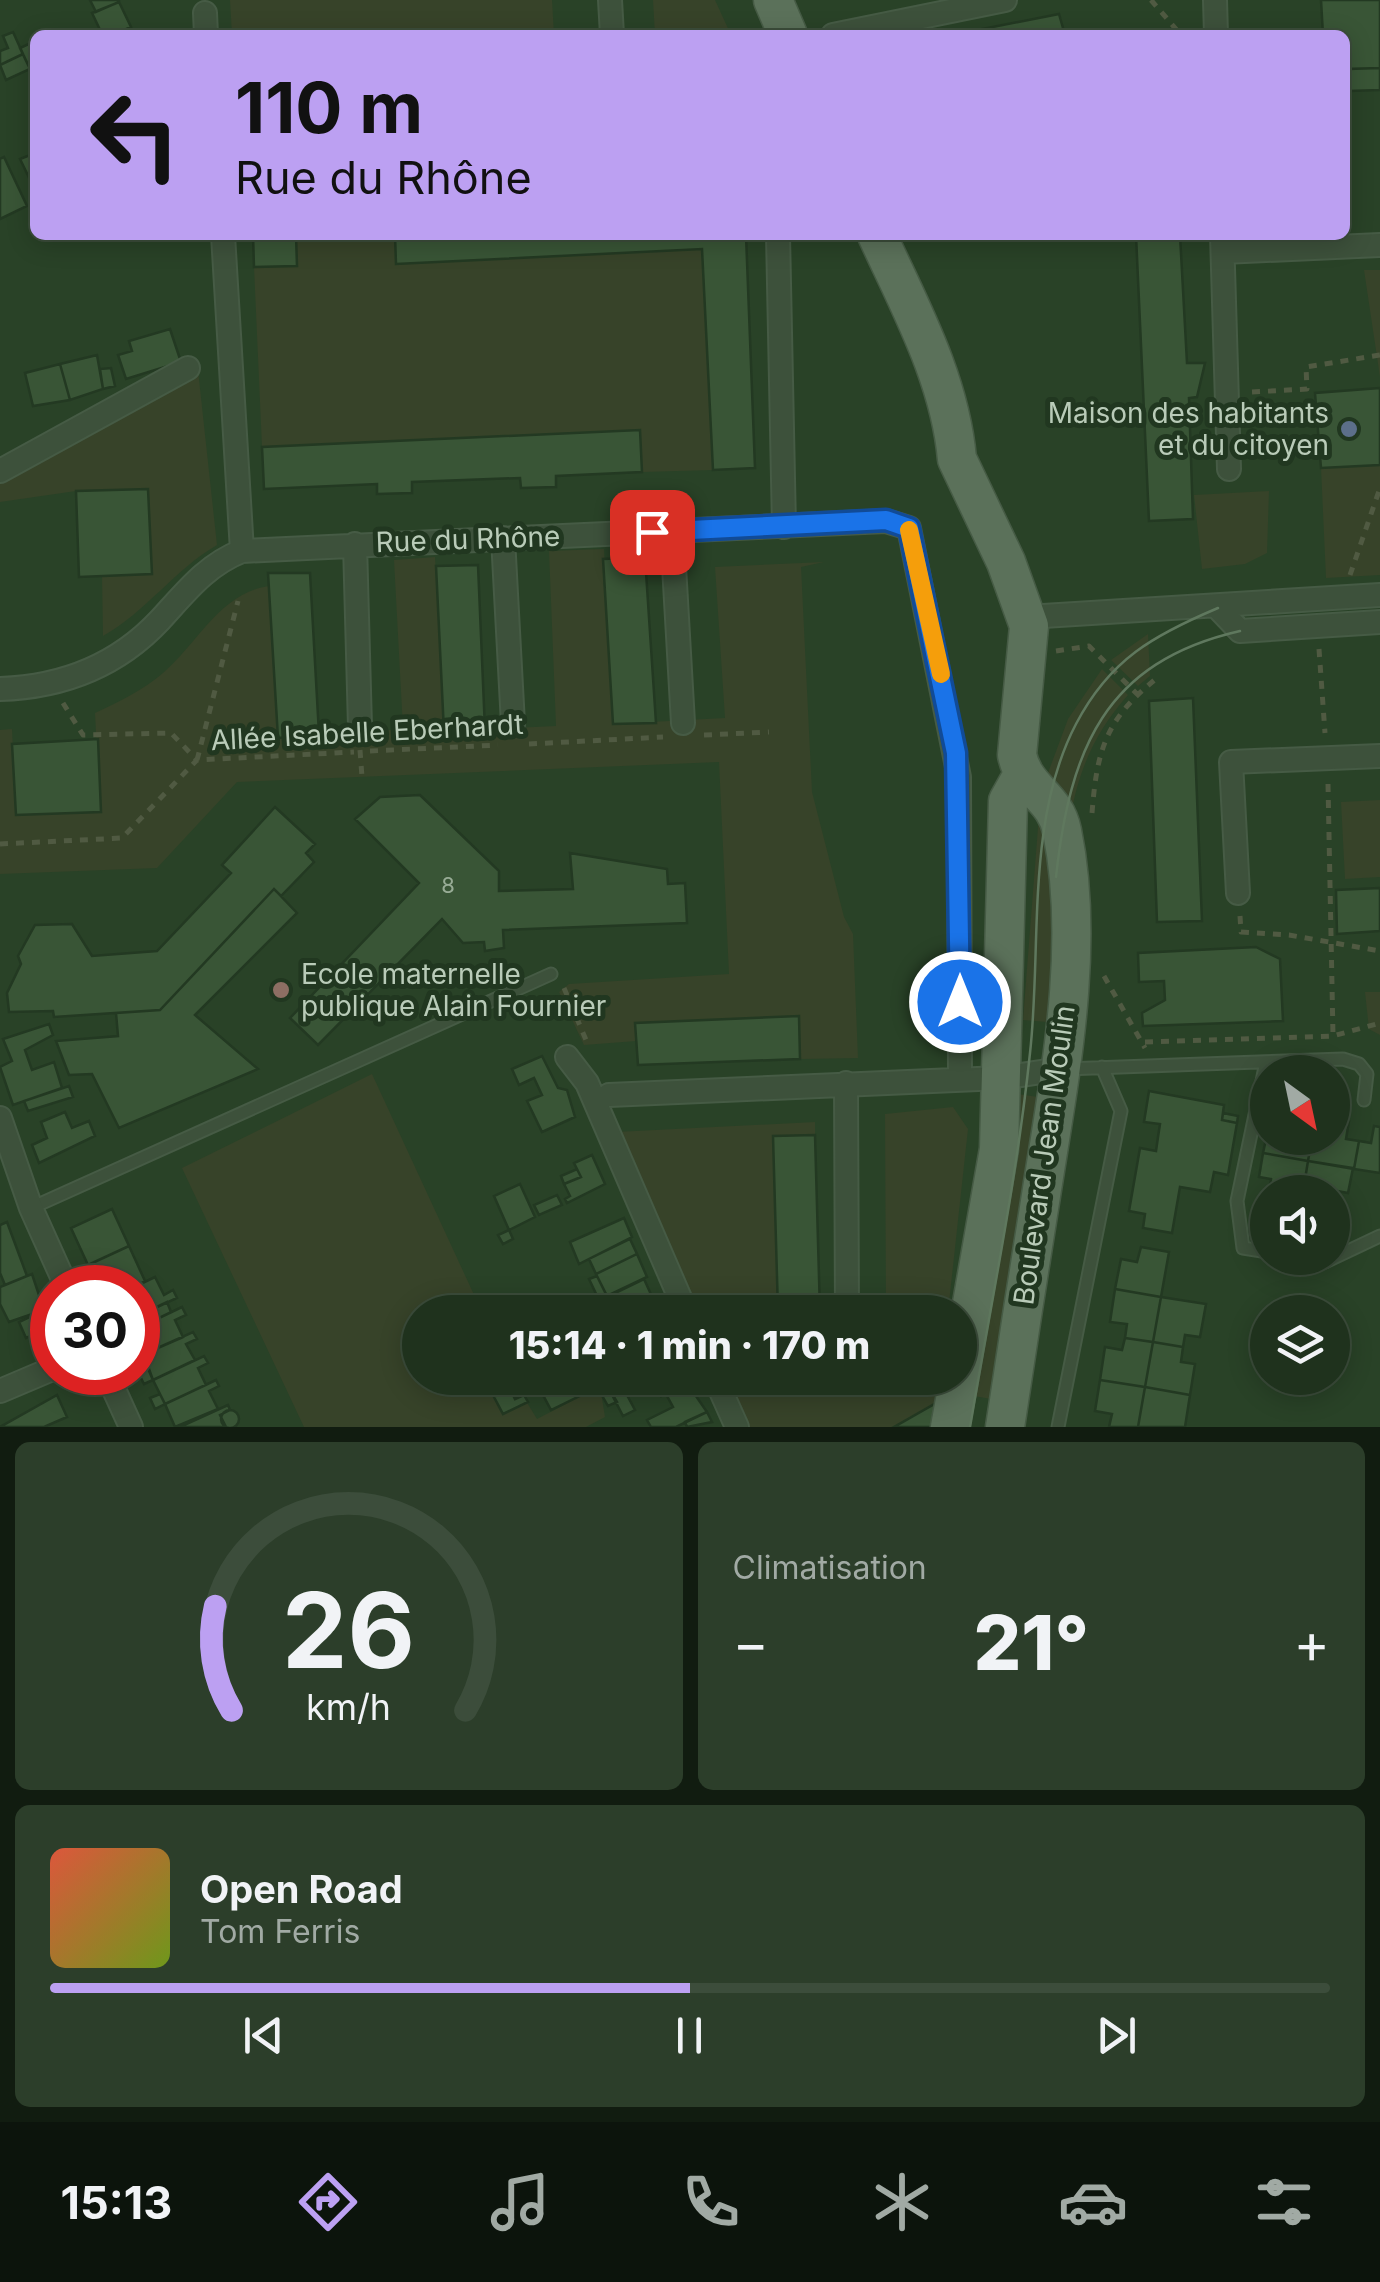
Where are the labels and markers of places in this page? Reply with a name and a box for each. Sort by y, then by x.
place label: Maison des habitants et du citoyen [1048,396,1329,462]
marker: Maison des habitants et du citoyen [1338,418,1360,440]
pin [610,490,695,575]
place label: Ecole maternelle publique Alain Fournier [301,957,606,1023]
marker: Ecole maternelle publique Alain Fournier [270,979,292,1001]

